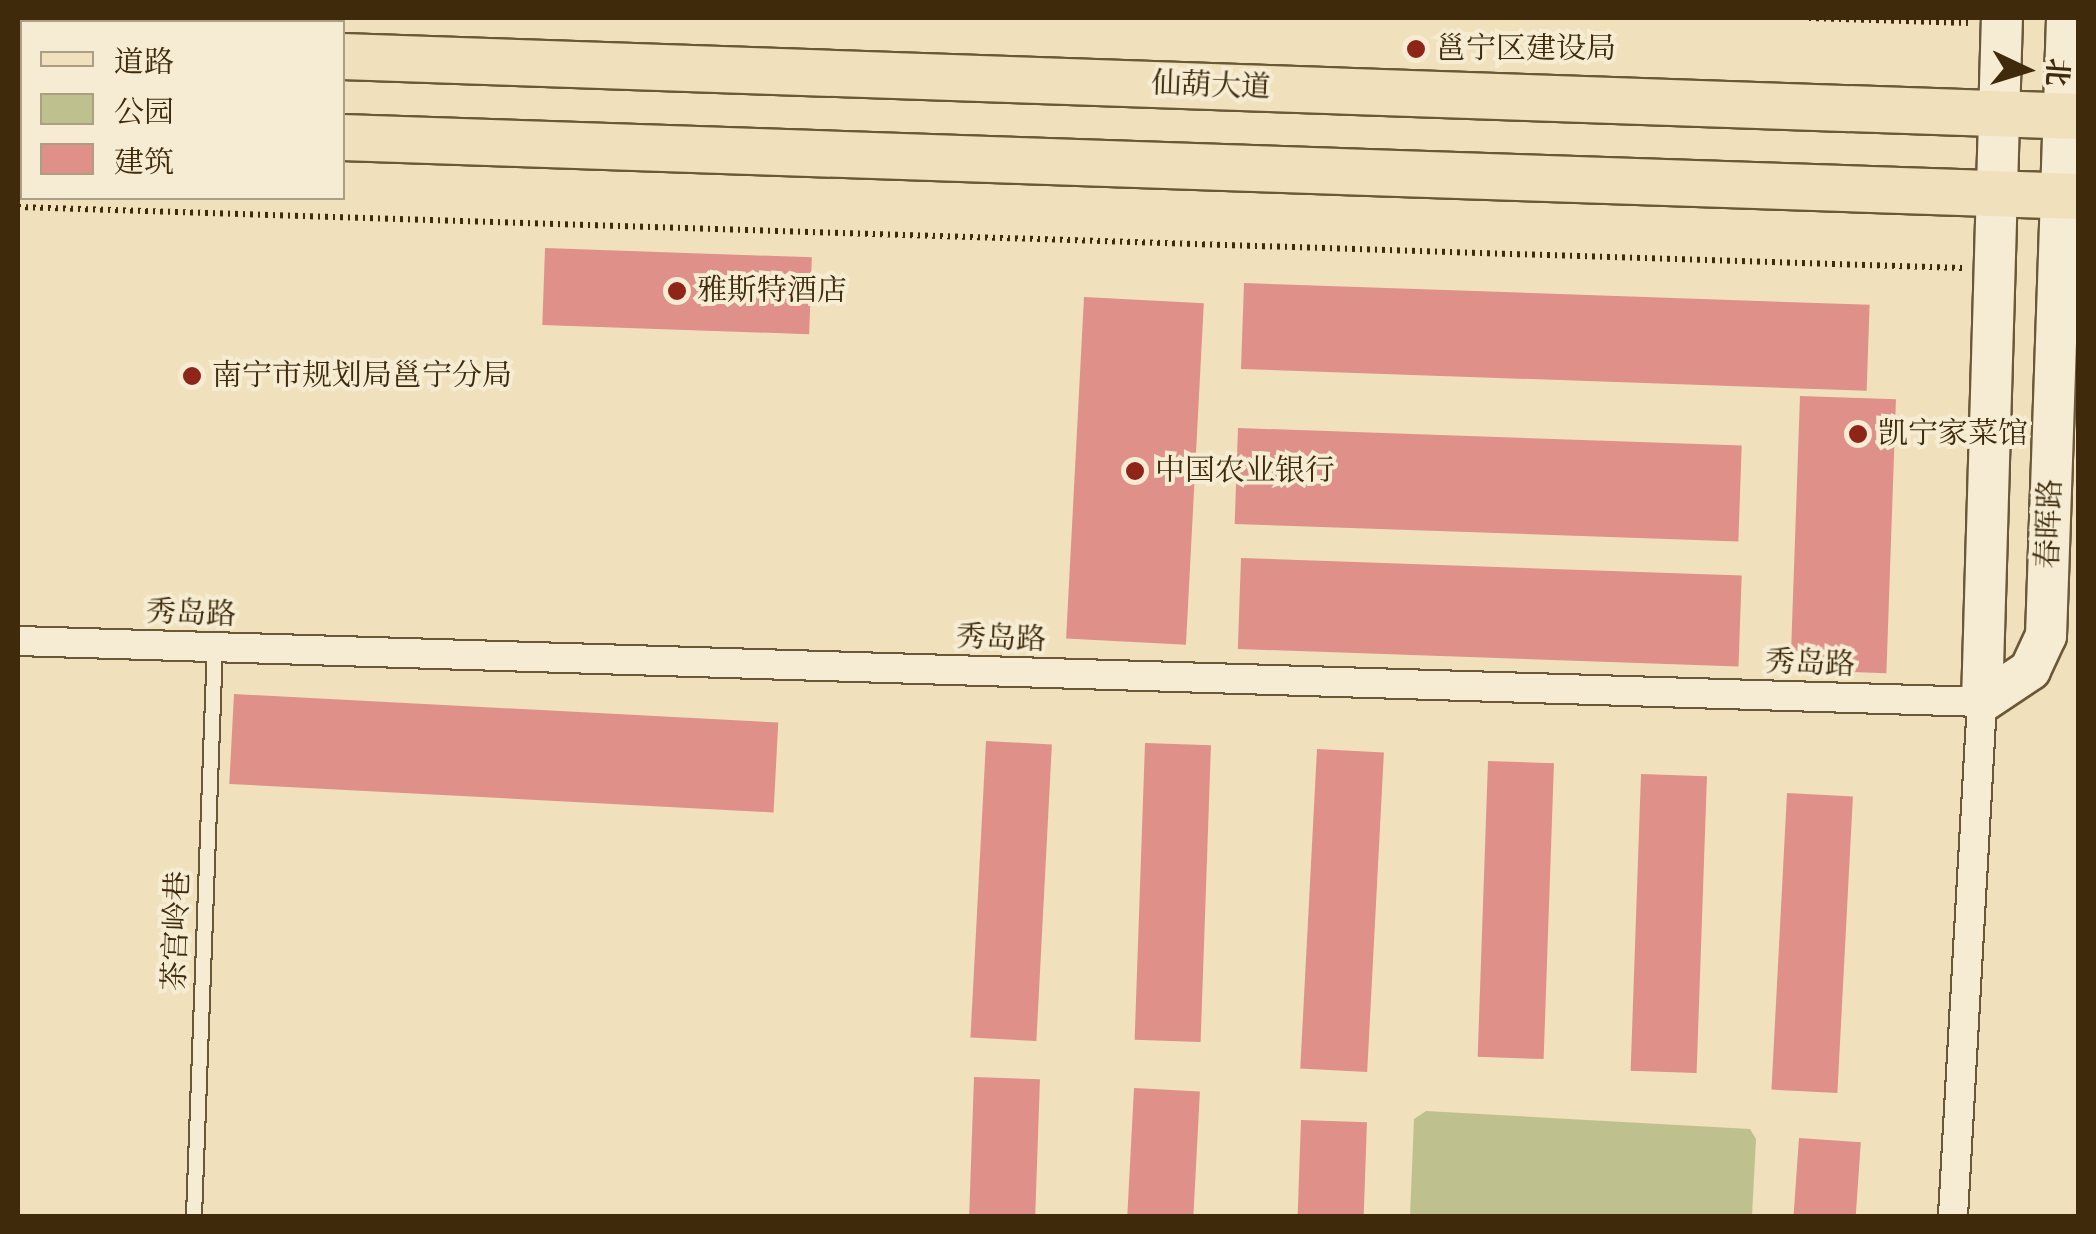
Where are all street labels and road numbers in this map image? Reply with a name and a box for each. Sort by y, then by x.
street label: 仙葫大道 [1150,66,1272,106]
street label: 春晖路 [2030,478,2070,570]
street label: 秀岛路 [145,594,237,634]
street label: 秀岛路 [955,619,1047,659]
street label: 秀岛路 [1764,644,1856,684]
street label: 茶宫岭巷 [157,870,197,992]

